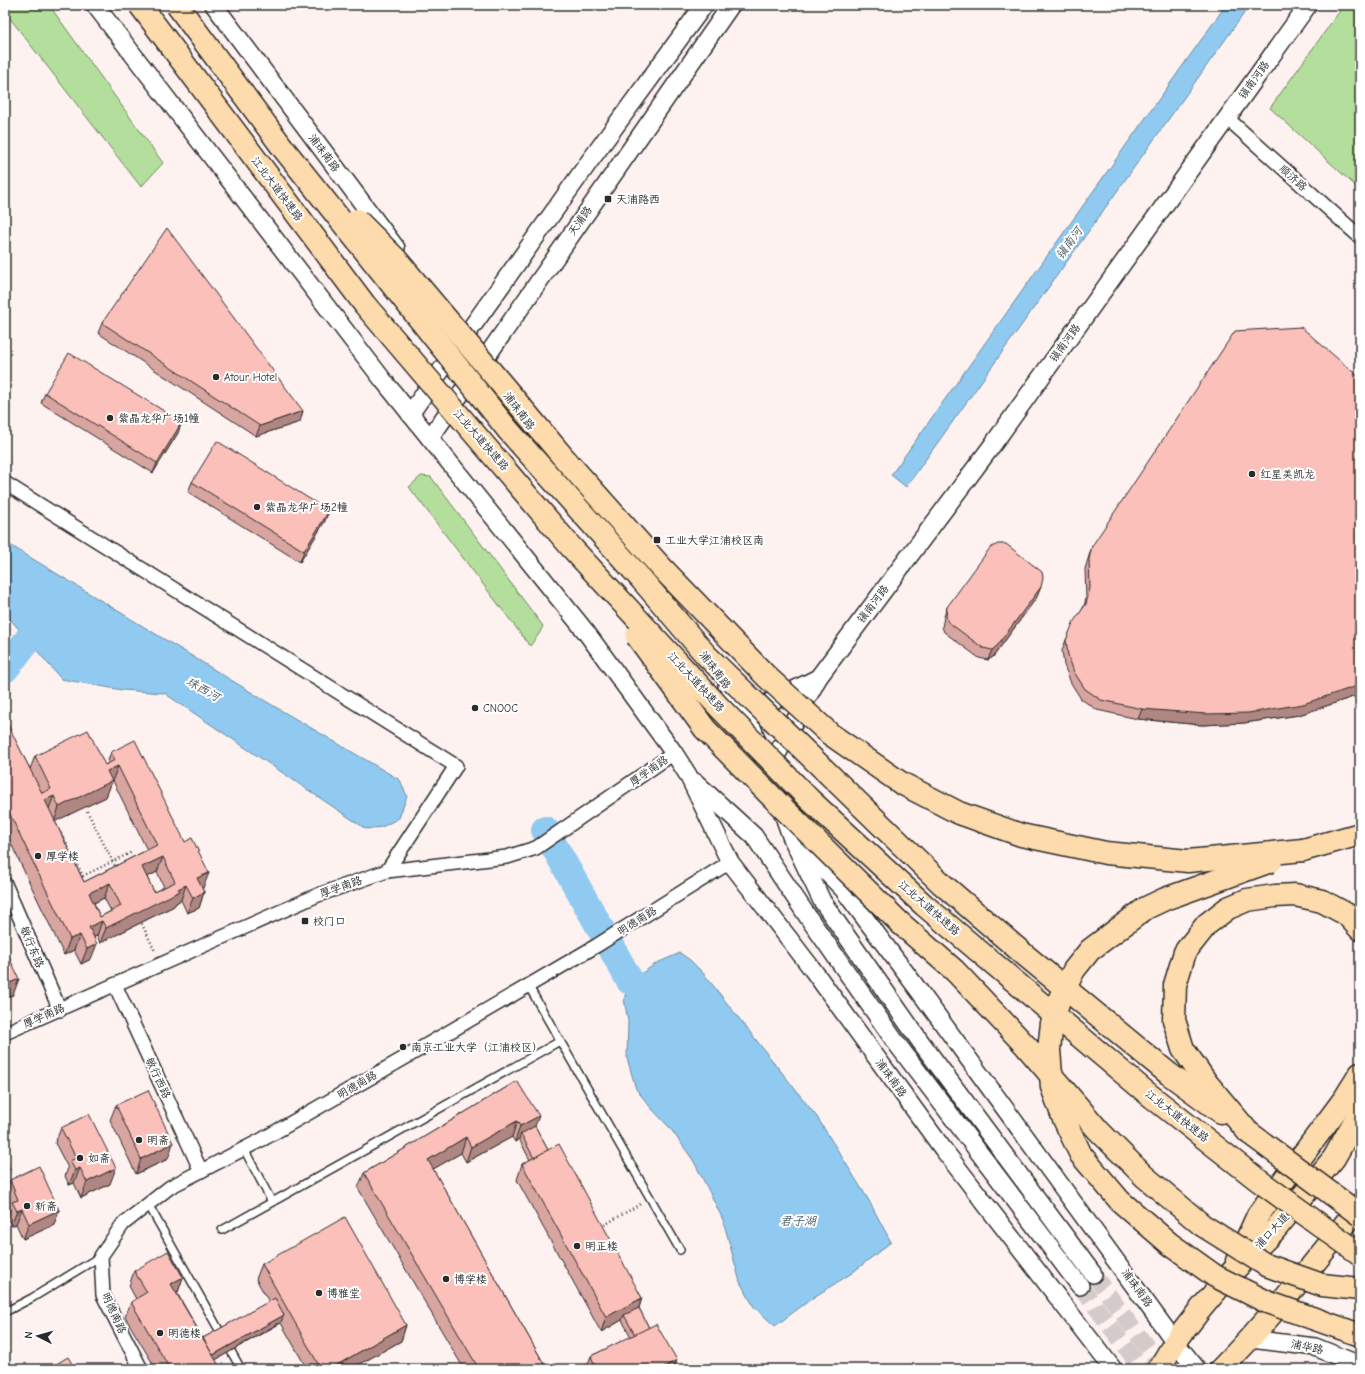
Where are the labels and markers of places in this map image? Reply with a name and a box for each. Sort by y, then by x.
place label: 天浦路西 [616,193,660,206]
marker: 天浦路西 [603,194,613,204]
place label: Atour Hotel [224,371,277,384]
marker: Atour Hotel [211,372,221,382]
place label: 紫晶龙华广场1幢 [118,412,200,425]
marker: 紫晶龙华广场1幢 [105,413,115,423]
place label: 红星美凯龙 [1260,468,1315,481]
marker: 红星美凯龙 [1247,469,1257,479]
place label: 紫晶龙华广场2幢 [265,501,349,514]
marker: 紫晶龙华广场2幢 [252,502,262,512]
place label: 工业大学江浦校区南 [665,534,764,547]
marker: 工业大学江浦校区南 [652,535,662,545]
place label: CNOOC [483,702,518,715]
marker: CNOOC [470,703,480,713]
place label: 厚学楼 [46,850,79,863]
marker: 厚学楼 [33,851,43,861]
place label: 校门口 [313,915,346,928]
marker: 校门口 [300,916,310,926]
place label: 南京工业大学（江浦校区） [411,1041,543,1054]
marker: 南京工业大学（江浦校区） [398,1042,408,1052]
place label: 明斋 [147,1134,169,1147]
marker: 明斋 [134,1135,144,1145]
place label: 如斋 [88,1152,110,1165]
marker: 如斋 [75,1153,85,1163]
place label: 新斋 [35,1200,57,1213]
marker: 新斋 [22,1201,32,1211]
place label: 明正楼 [585,1240,618,1253]
marker: 明正楼 [572,1241,582,1251]
place label: 博学楼 [454,1273,487,1286]
marker: 博学楼 [441,1274,451,1284]
place label: 博雅堂 [327,1287,360,1300]
marker: 博雅堂 [314,1288,324,1298]
place label: 明德楼 [168,1327,201,1340]
marker: 明德楼 [155,1328,165,1338]

